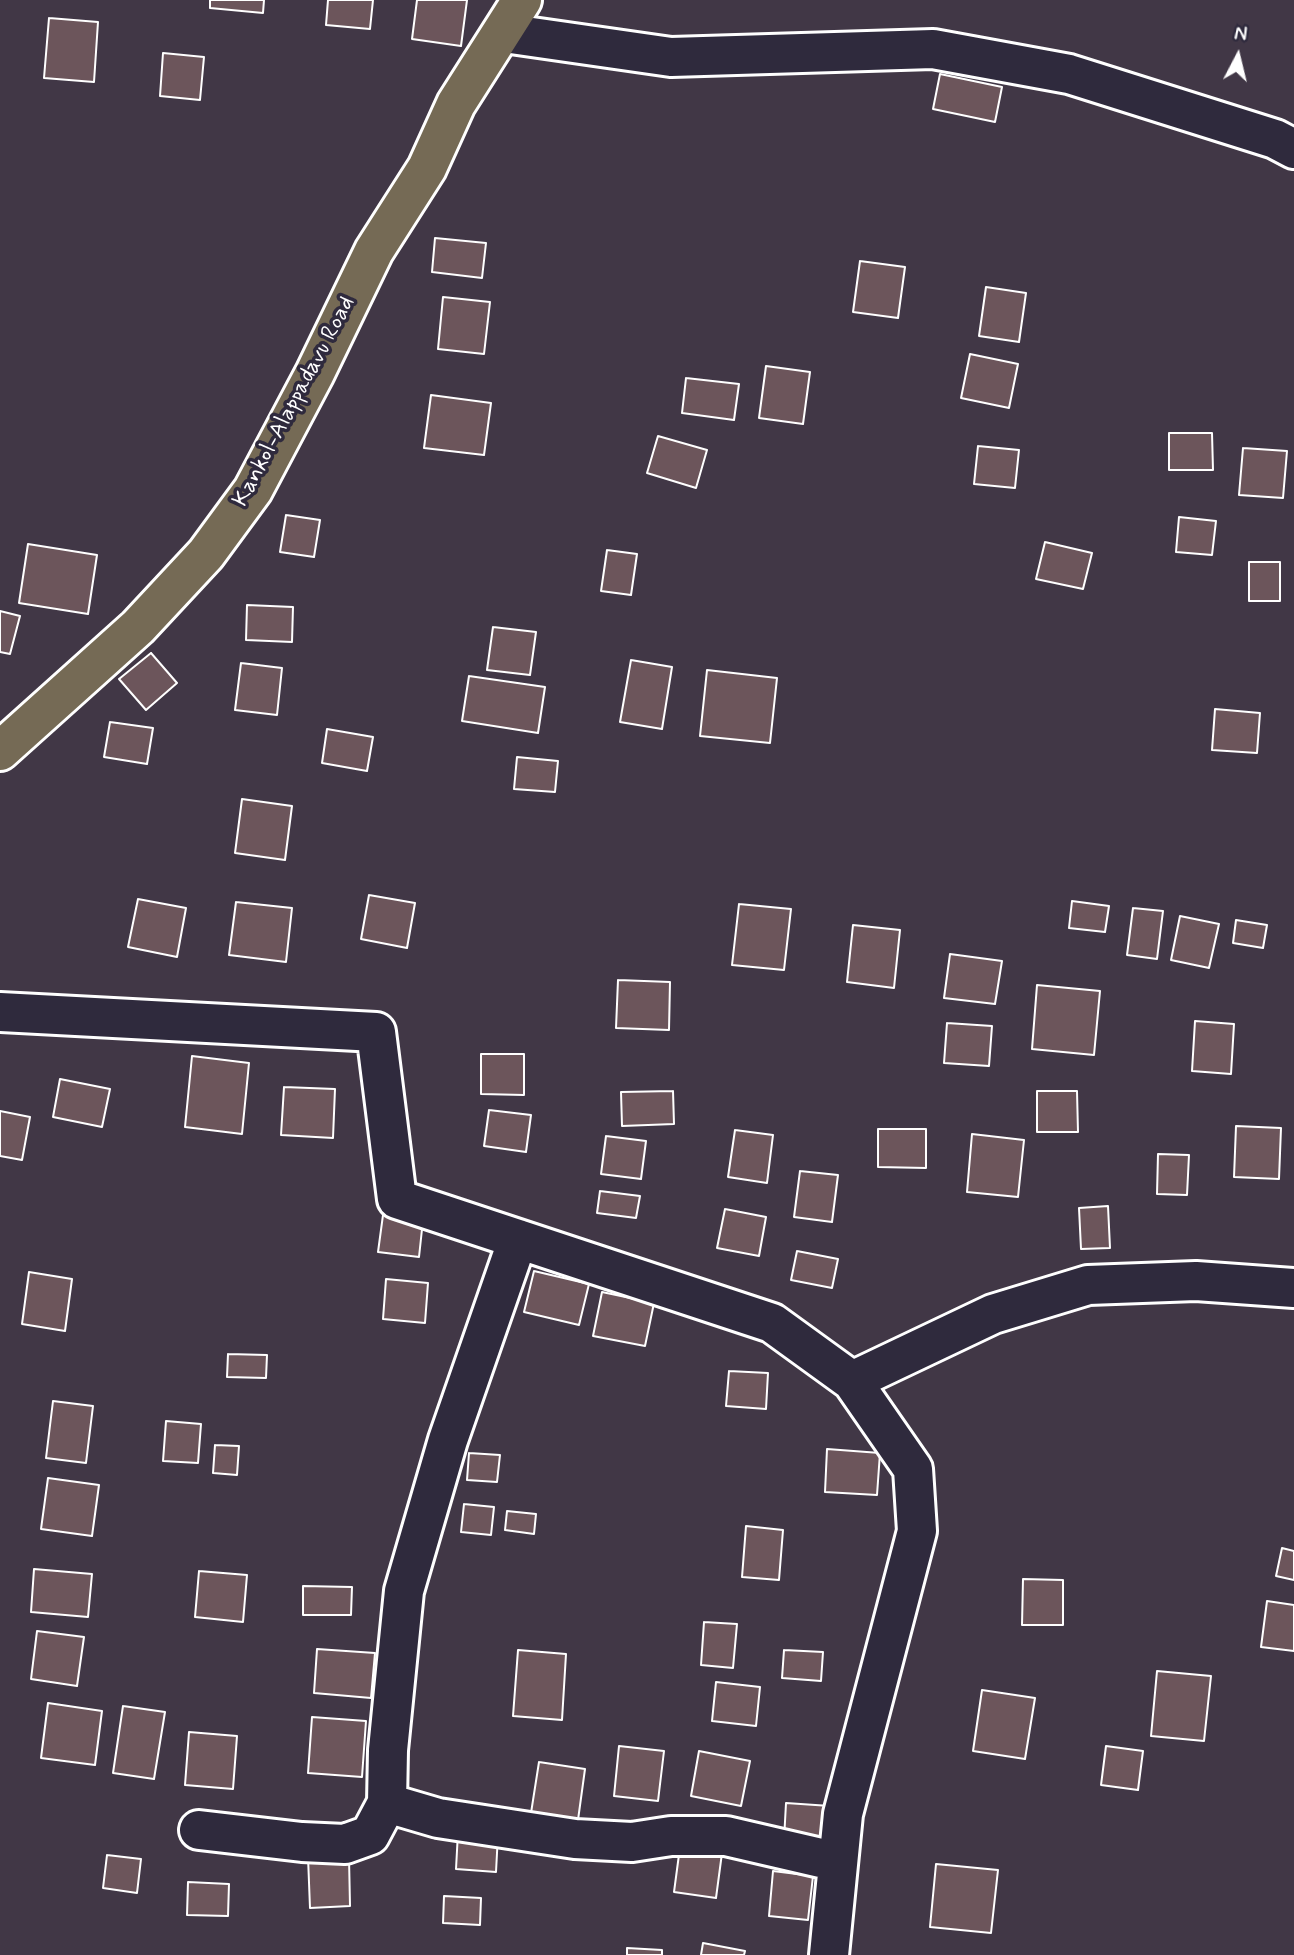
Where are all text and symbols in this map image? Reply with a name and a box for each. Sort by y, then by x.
north arrow [1203,21,1273,91]
text: N [1233,21,1248,48]
street label: Kankol-Alappadavu Road [228,292,362,512]

